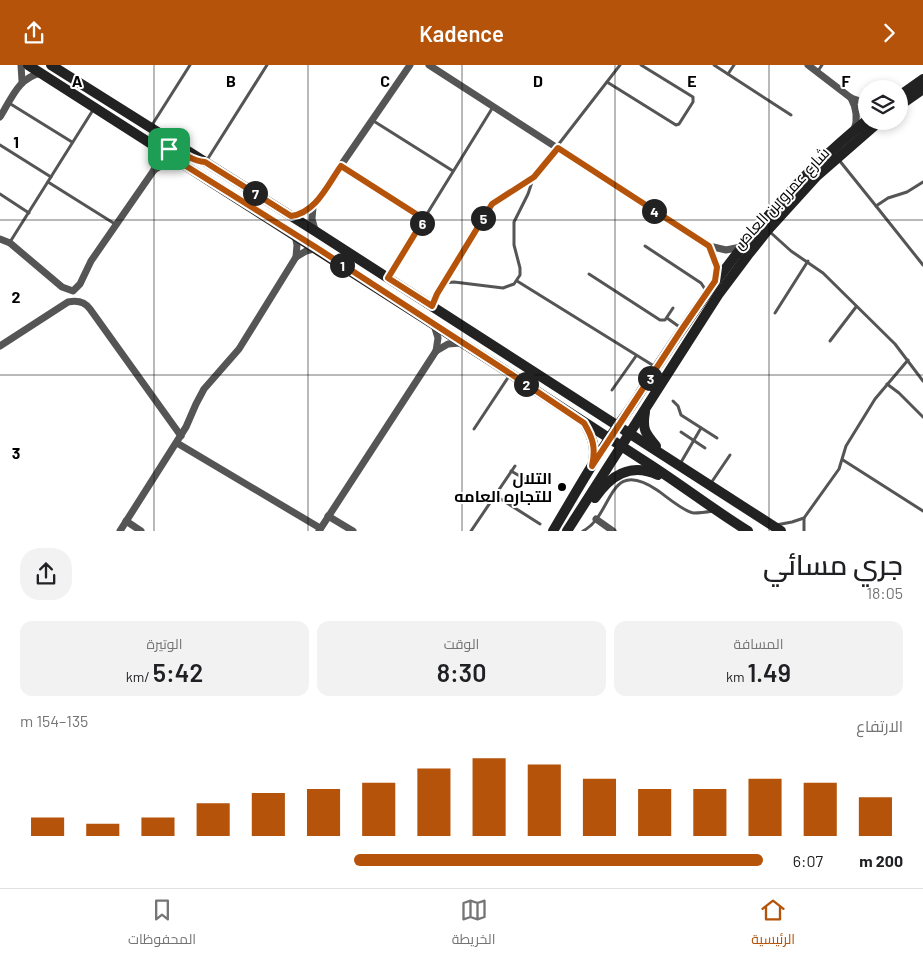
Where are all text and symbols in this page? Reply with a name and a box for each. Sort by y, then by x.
icon: share [20,19,48,47]
icon: forward [875,19,903,47]
text: Kadence [419,20,504,46]
text: A [72,71,83,90]
text: B [226,71,236,90]
text: C [380,71,390,90]
text: D [533,71,543,90]
text: E [687,71,697,90]
text: F [842,71,851,90]
map controls [858,80,908,130]
button: layers [858,80,908,130]
pin [148,128,190,170]
text: 1 [13,132,19,151]
icon: arrive [155,135,183,163]
street label: شارع عمرو بن العاص [729,143,835,255]
pin: 7 [242,181,268,205]
text: 7 [252,185,259,202]
pin: 4 [642,199,666,223]
text: 4 [650,203,659,220]
pin: 5 [470,205,496,231]
text: 5 [480,210,487,227]
pin: 6 [410,211,434,235]
text: 6 [419,215,426,232]
pin: 1 [330,253,354,277]
text: 1 [340,257,345,274]
text: 2 [12,287,21,306]
pin: 3 [638,365,662,391]
text: 3 [647,370,654,387]
pin: 2 [514,371,538,397]
text: 2 [523,376,530,393]
text: 3 [12,443,20,462]
place label: التلال للتجاره العامه [454,468,552,506]
marker: التلال للتجاره العامه [556,481,568,493]
text: جري مسائي [763,547,903,581]
button: share [20,548,72,600]
text: 18:05 [866,583,903,602]
text: الوتيرة [147,635,182,652]
text: الوقت [444,635,479,652]
text: المسافة [734,635,783,652]
text: 5:42 [153,657,203,687]
text: 8:30 [437,657,486,687]
text: 1.49 [747,657,791,687]
text: /km [126,668,153,685]
text: km [726,668,747,685]
text: 135–154 m [20,711,88,730]
text: الارتفاع [856,716,903,735]
text: 6:07 [793,851,823,870]
text: 200 m [859,851,903,870]
tab: المحفوظات [128,896,196,952]
tab: الخريطة [452,896,495,952]
tab: الرئيسية [751,896,795,952]

